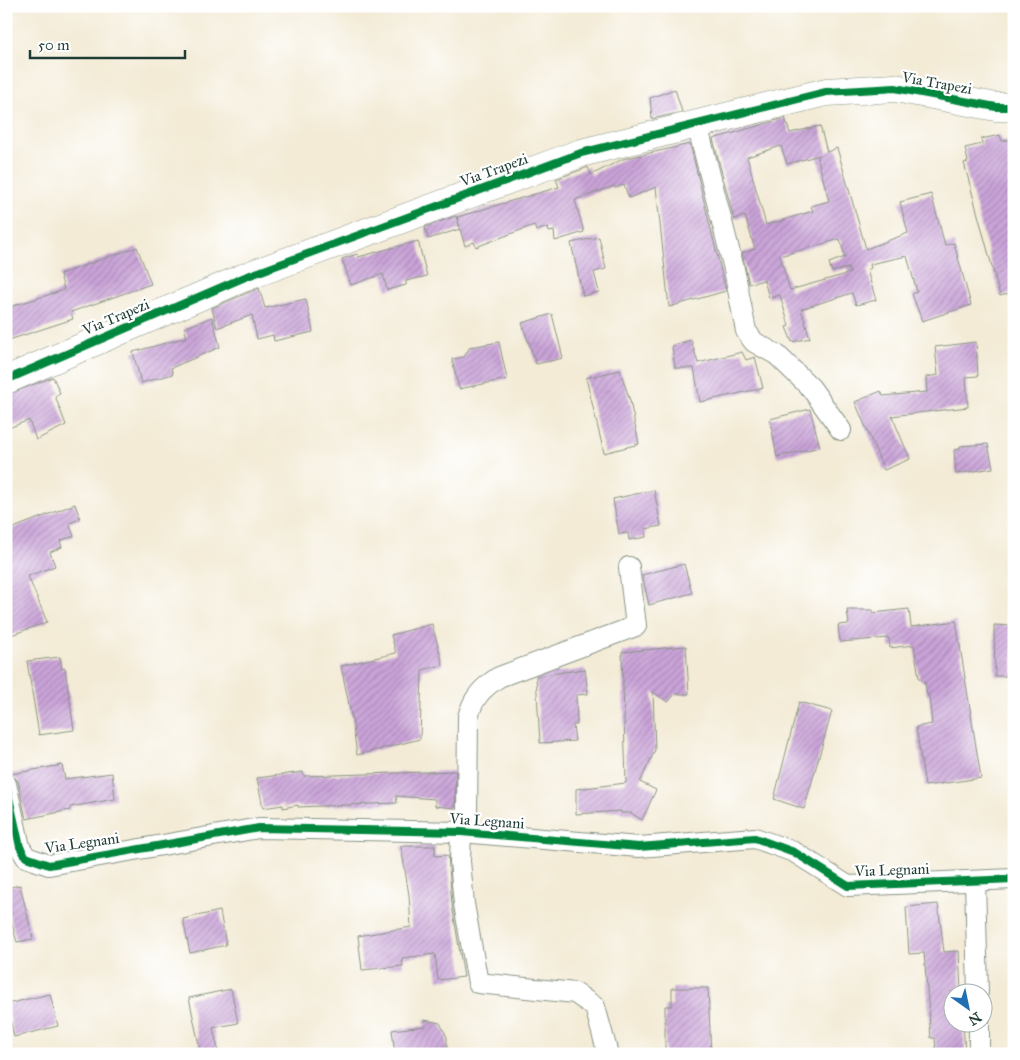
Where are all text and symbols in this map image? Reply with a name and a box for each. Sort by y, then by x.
scale bar [30,28,185,60]
text: 50 m [38,36,70,54]
street label: Via Trapezi [900,68,973,98]
street label: Via Trapezi [457,149,530,191]
street label: Via Trapezi [79,295,152,340]
street label: Via Legnani [448,809,525,833]
street label: Via Legnani [43,829,120,857]
street label: Via Legnani [853,860,930,880]
north arrow [942,982,992,1032]
text: N [965,1008,984,1029]

